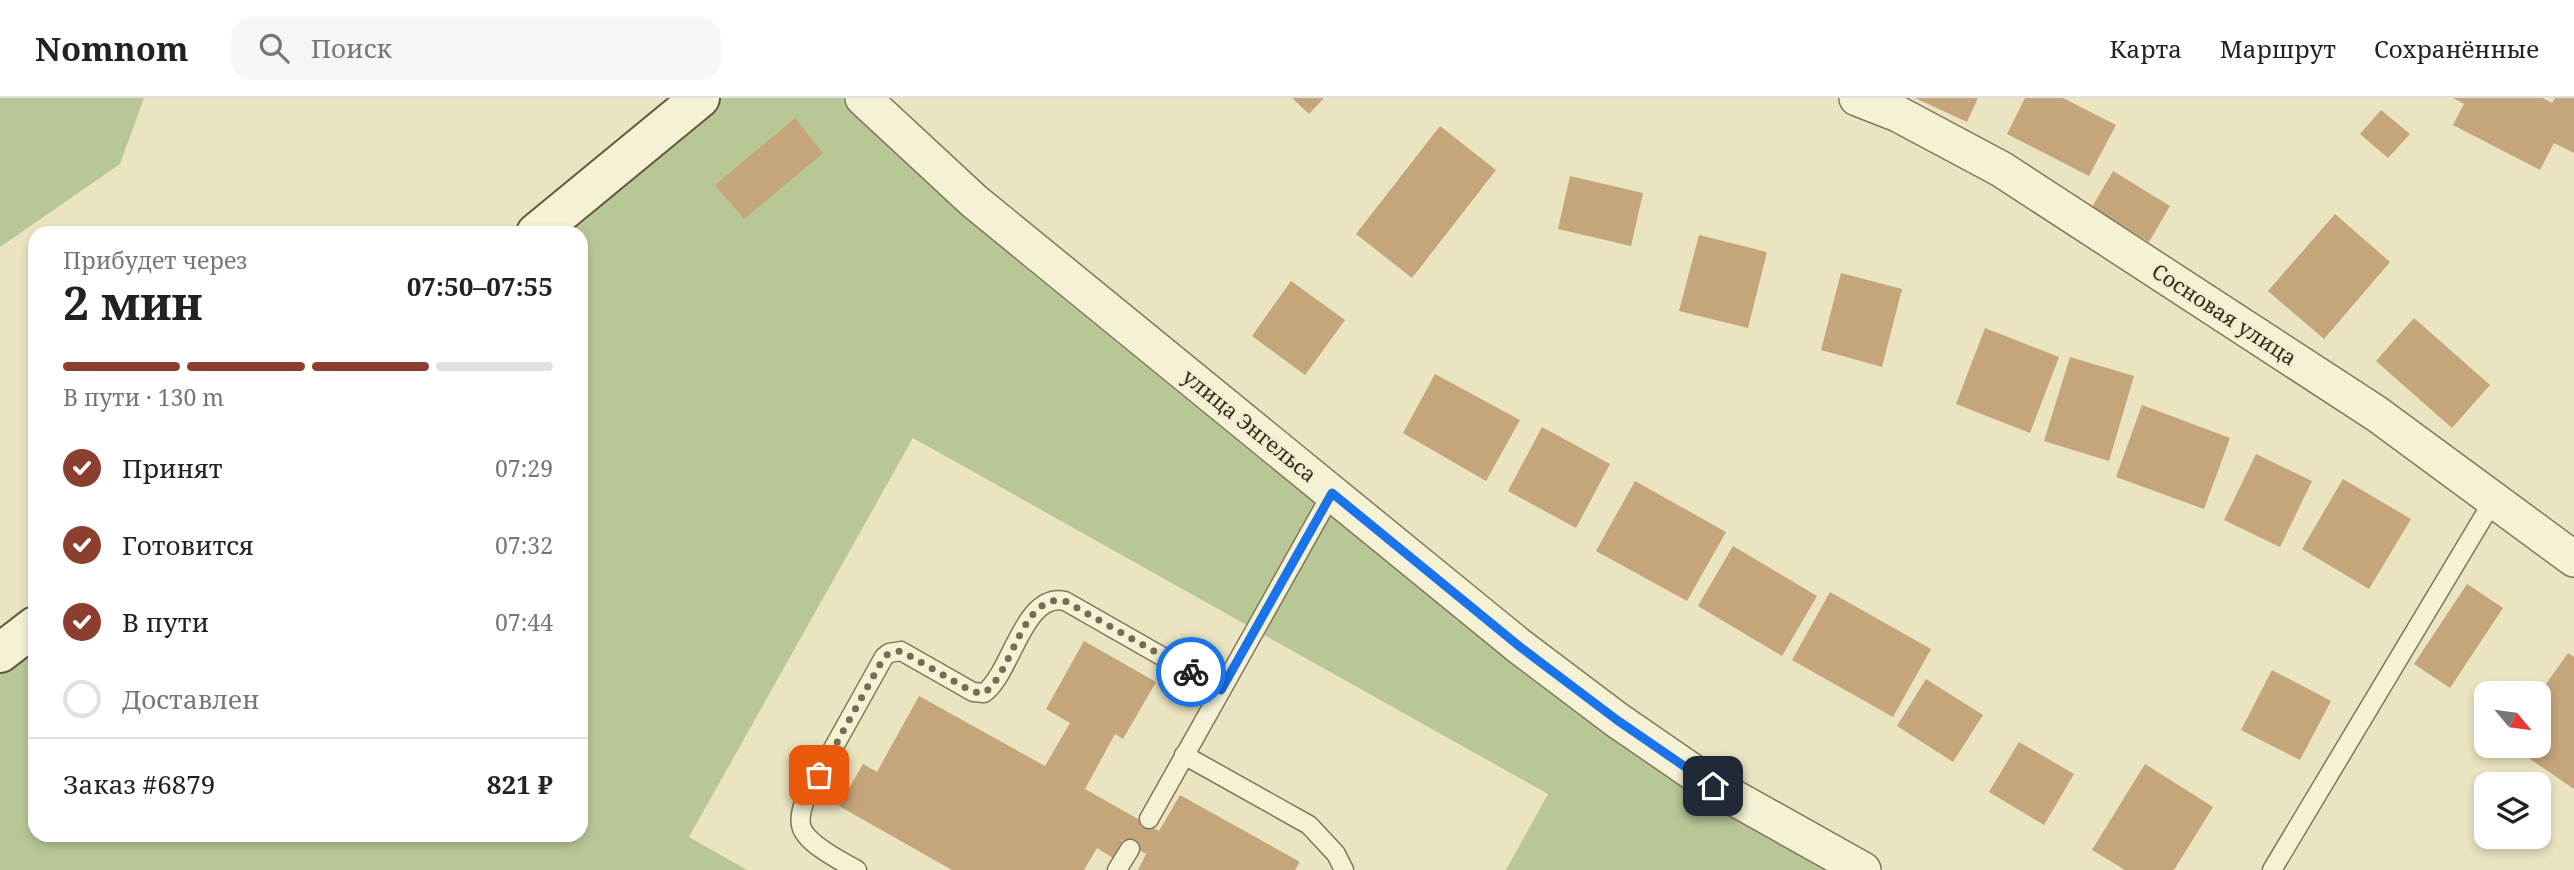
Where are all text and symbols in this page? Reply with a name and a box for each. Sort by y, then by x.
search box [231,17,721,80]
text: Nomnom [35,26,189,71]
icon: search [255,29,293,67]
text: Поиск [311,30,392,66]
text: Карта [2110,32,2182,65]
text: Маршрут [2220,32,2336,65]
text: Сохранённые [2374,32,2539,65]
text: Прибудет через [63,244,247,276]
street label: Сосновая улица [2147,257,2302,371]
text: 07:50–07:55 [407,268,553,304]
text: 2 мин [63,271,202,333]
street label: улица Энгельса [1177,362,1323,488]
text: В пути · 130 m [63,381,224,413]
icon: check [63,449,101,487]
text: Принят [122,450,223,486]
text: 07:29 [495,452,553,484]
icon: check [63,526,101,564]
text: Готовится [122,527,254,563]
text: 07:32 [495,529,553,561]
icon: check [63,603,101,641]
text: В пути [122,604,209,640]
text: 07:44 [495,606,553,638]
courier [1156,637,1226,707]
icon: bike [1172,653,1210,691]
text: Доставлен [122,681,259,717]
north arrow [2474,681,2552,758]
map controls [2474,681,2551,849]
pin [789,745,849,805]
icon: bag [800,756,838,794]
pin [1683,756,1743,816]
text: Заказ #6879 [63,766,215,802]
text: 821 ₽ [487,766,553,802]
icon: home [1694,767,1732,805]
button: layers [2474,772,2551,849]

